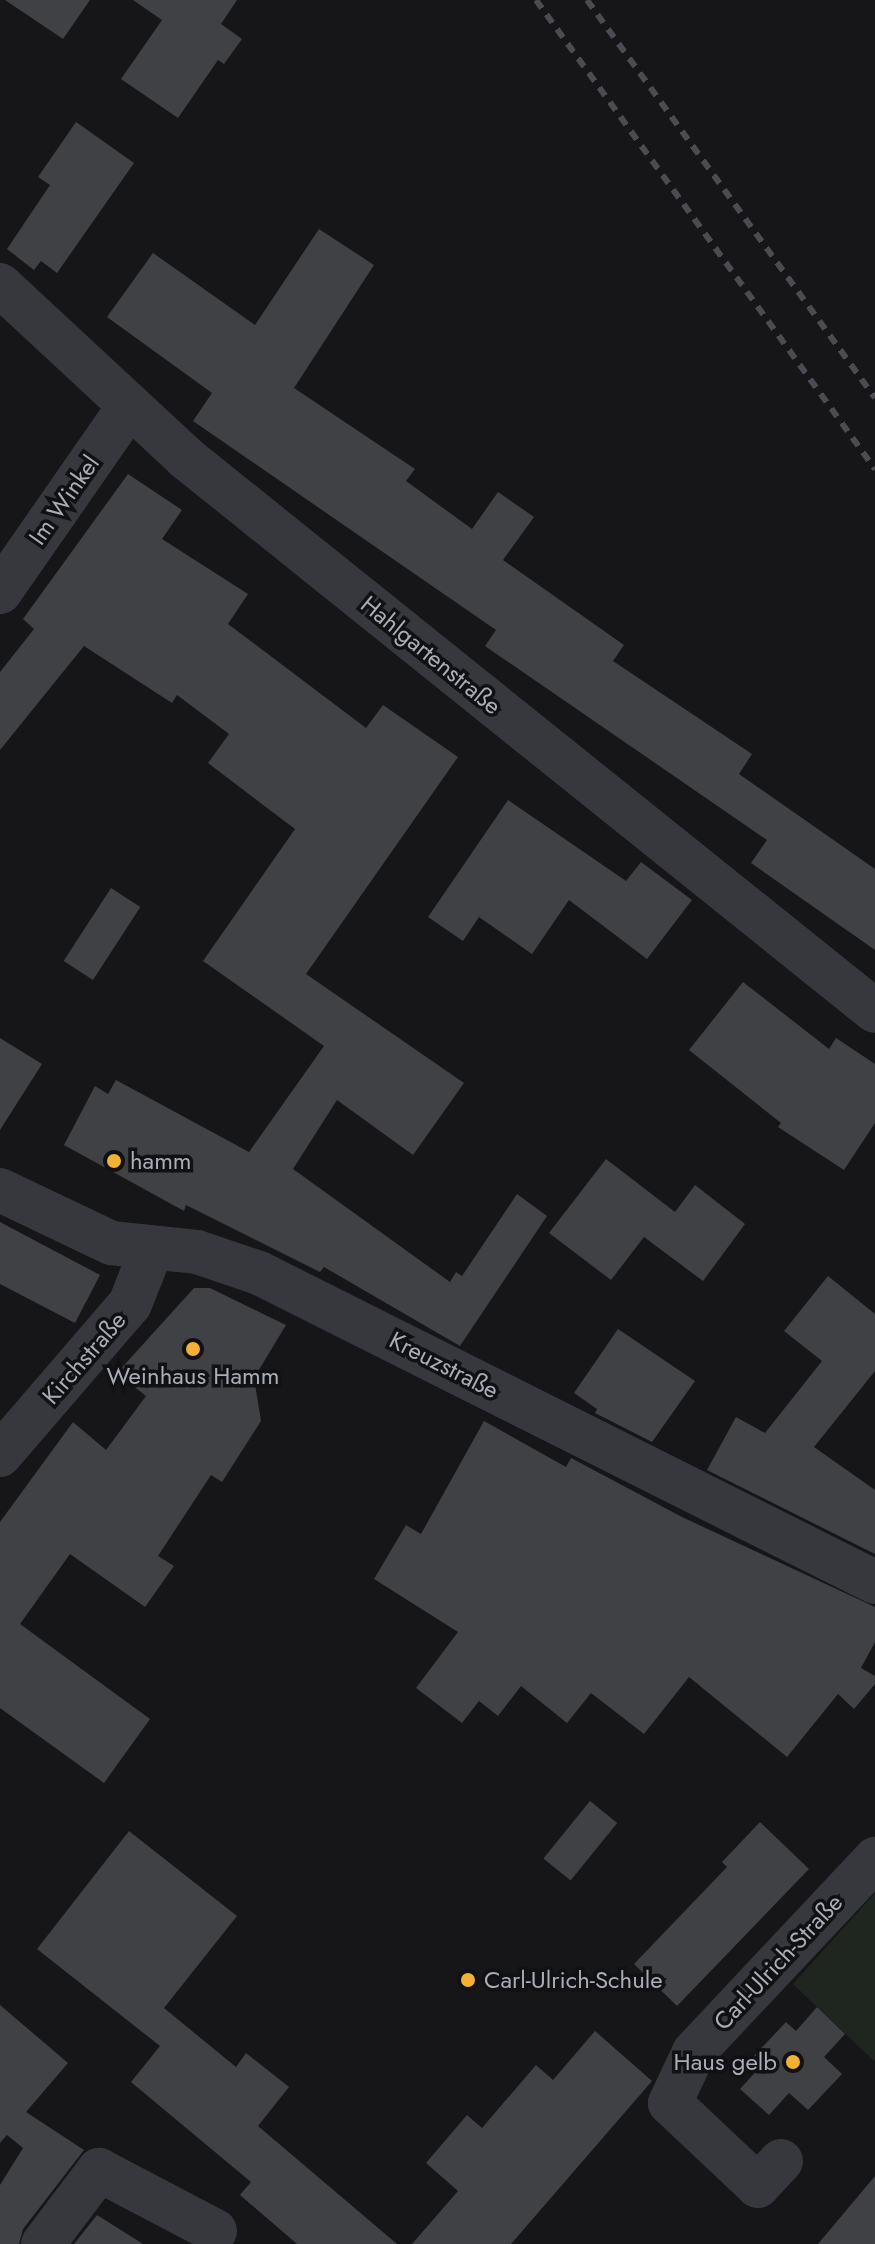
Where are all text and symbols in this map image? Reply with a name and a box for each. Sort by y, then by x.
street label: Im Winkel [23,450,105,550]
street label: Hahlgartenstraße [355,590,507,720]
place label: hamm [130,1147,192,1175]
marker: hamm [105,1152,123,1170]
street label: Kirchstraße [36,1306,132,1410]
street label: Kreuzstraße [385,1325,503,1405]
marker: Weinhaus Hamm [184,1340,202,1358]
place label: Weinhaus Hamm [107,1362,279,1390]
street label: Carl-Ulrich-Straße [708,1888,848,2036]
place label: Carl-Ulrich-Schule [484,1966,663,1994]
marker: Carl-Ulrich-Schule [459,1971,477,1989]
place label: Haus gelb [674,2048,777,2076]
marker: Haus gelb [784,2053,802,2071]

